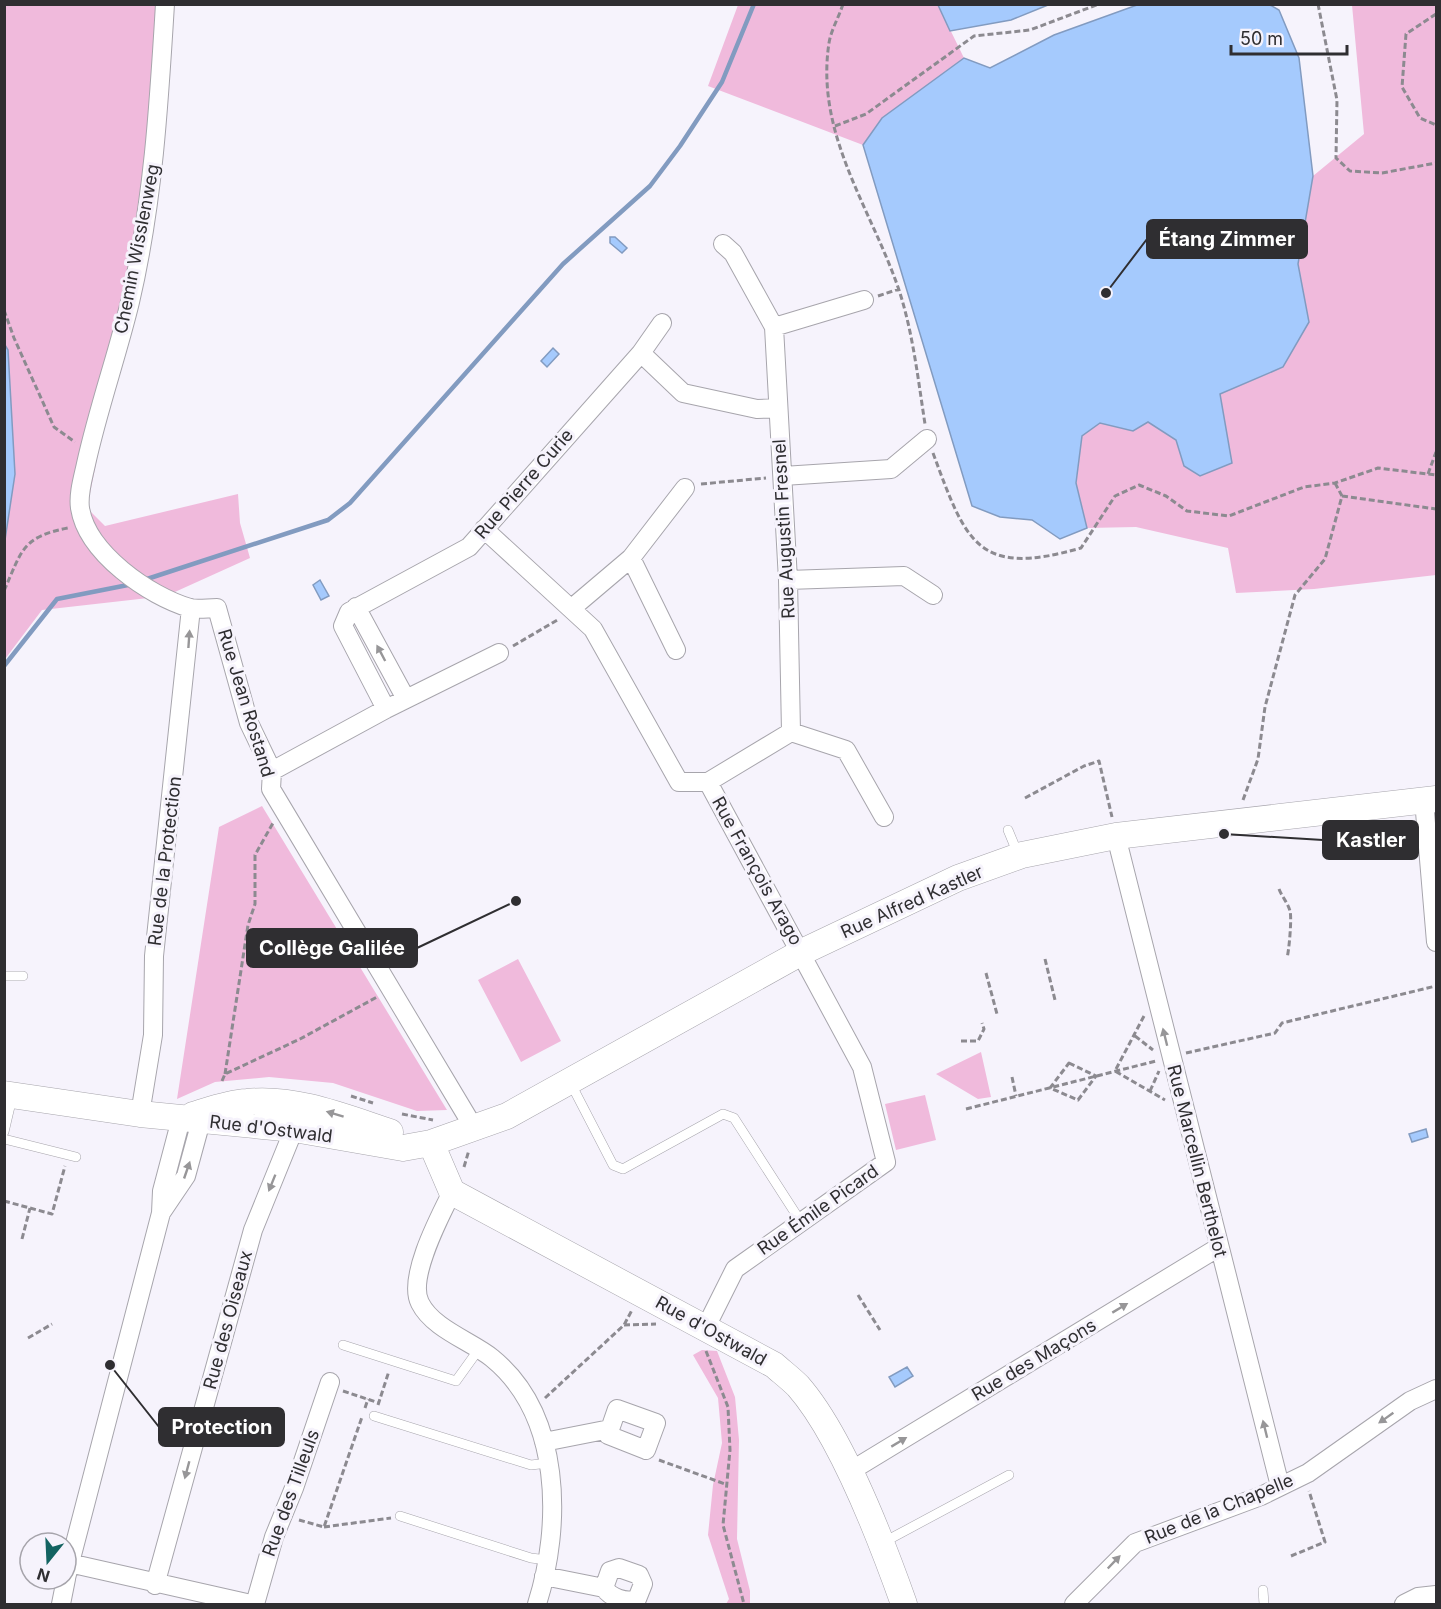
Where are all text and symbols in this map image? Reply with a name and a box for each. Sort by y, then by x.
scale bar [1231,18,1346,56]
text: 50 m [1240,28,1283,49]
street label: Chemin Wisslenweg [110,162,163,336]
callout: Étang Zimmer [1147,220,1307,258]
text: Étang Zimmer [1159,226,1295,251]
street label: Rue Pierre Curie [470,424,577,543]
street label: Rue Augustin Fresnel [768,439,799,619]
street label: Rue Jean Rostand [214,626,279,780]
one-way arrow [184,629,194,648]
one-way arrow [376,644,386,661]
street label: Rue de la Protection [144,775,185,947]
street label: Rue François Arago [708,793,807,949]
callout: Kastler [1323,821,1418,859]
text: Kastler [1336,828,1406,852]
street label: Rue Alfred Kastler [837,861,986,942]
callout: Collège Galilée [247,929,417,967]
text: Collège Galilée [259,936,405,960]
one-way arrow [1160,1028,1170,1046]
street label: Rue Marcellin Berthelot [1163,1062,1232,1259]
one-way arrow [326,1109,344,1119]
street label: Rue d'Ostwald [208,1111,334,1146]
street label: Rue Émile Picard [753,1159,882,1259]
one-way arrow [183,1161,193,1179]
one-way arrow [267,1174,276,1192]
street label: Rue des Oiseaux [199,1248,256,1392]
street label: Rue d'Ostwald [652,1291,770,1370]
one-way arrow [1112,1302,1128,1313]
street label: Rue des Maçons [968,1314,1100,1405]
callout: Protection [159,1408,284,1446]
one-way arrow [1379,1412,1395,1424]
text: Protection [171,1415,273,1439]
one-way arrow [1260,1420,1270,1438]
street label: Rue des Tilleuls [258,1426,323,1559]
one-way arrow [891,1436,907,1447]
one-way arrow [182,1461,191,1479]
street label: Rue de la Chapelle [1141,1469,1296,1548]
north arrow [18,1531,78,1591]
one-way arrow [1107,1555,1120,1570]
text: N [34,1564,52,1587]

